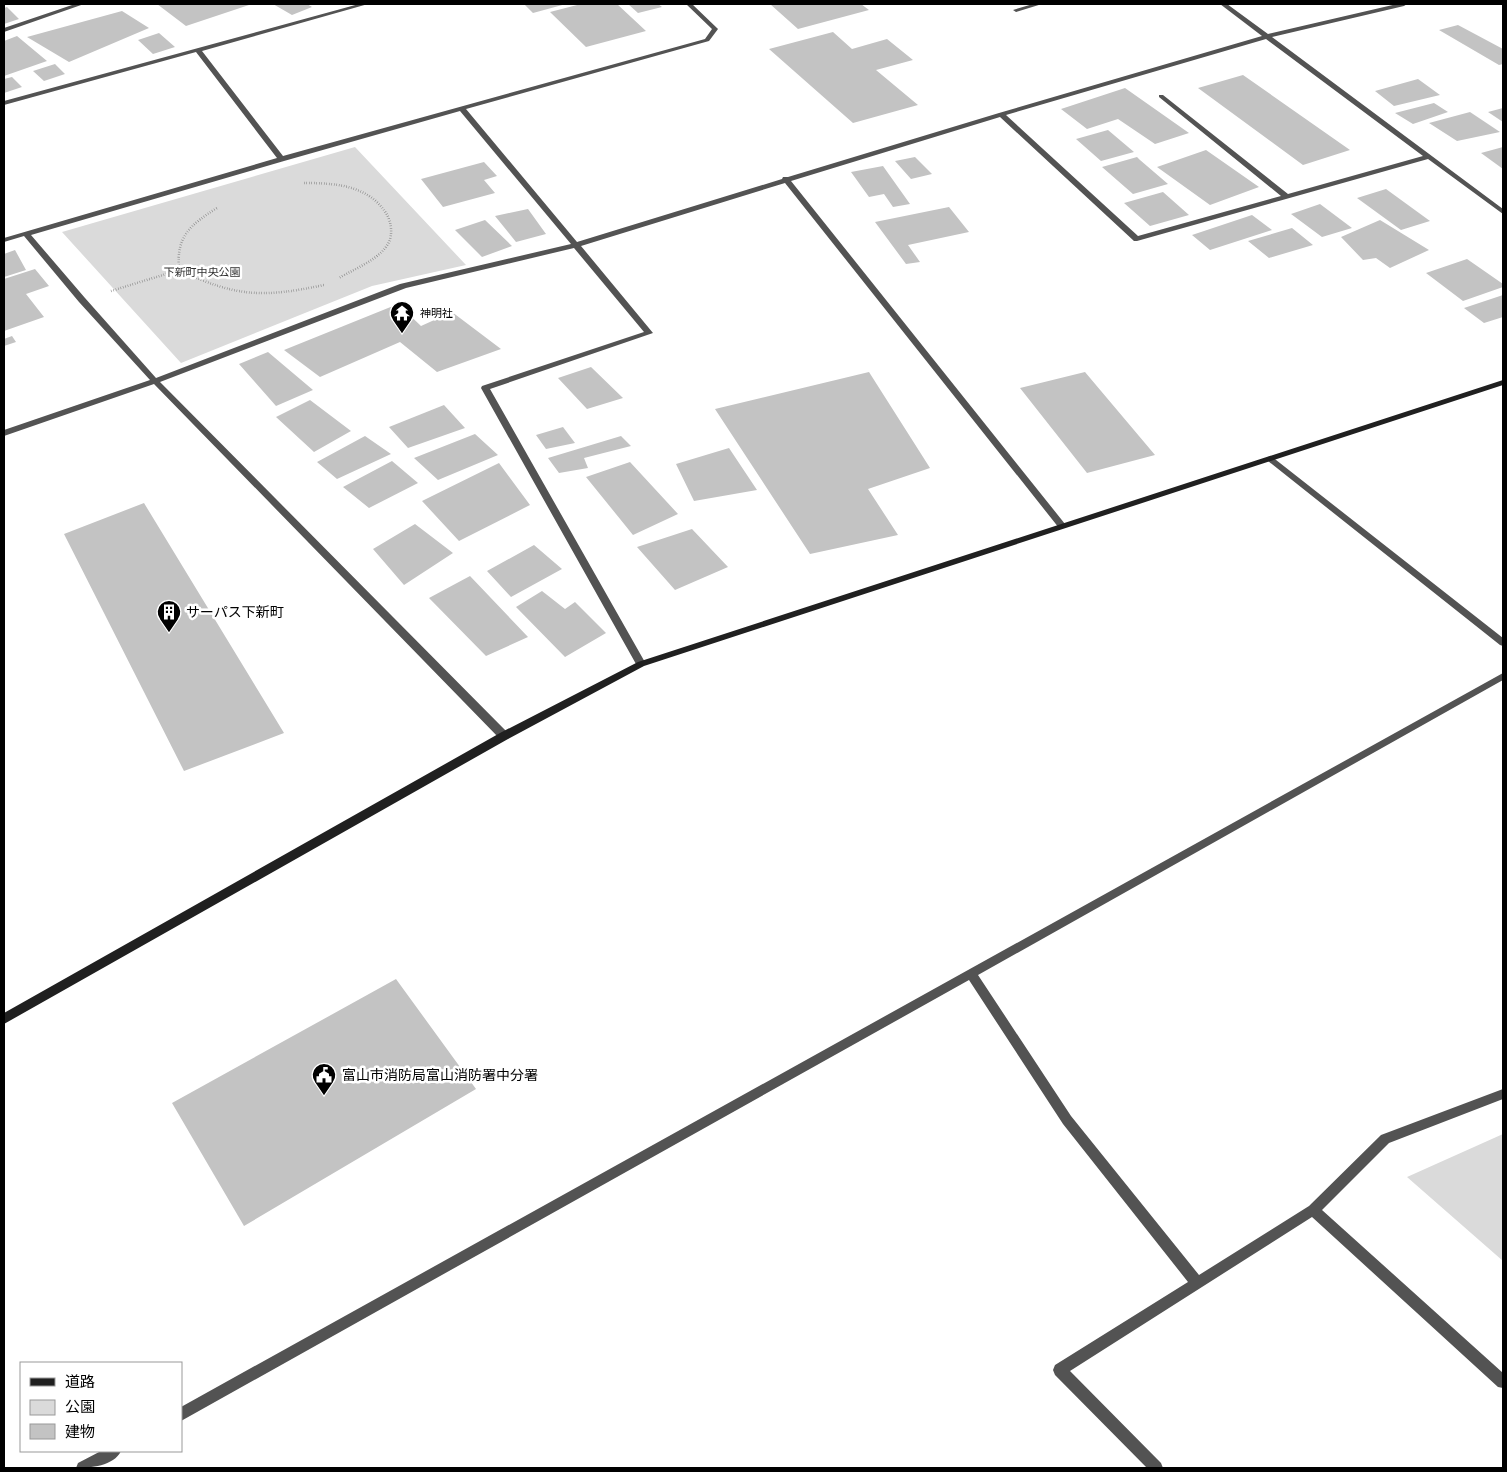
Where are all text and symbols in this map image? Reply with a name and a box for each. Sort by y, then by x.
park label: 下新町中央公園 [164,266,241,280]
temple icon: 神明社 [389,300,415,334]
place label: 神明社 [420,307,453,321]
building icon: サーパス下新町 [156,599,182,633]
place label: サーパス下新町 [186,605,284,622]
public building icon: 富山市消防局富山消防署中分署 [311,1062,337,1096]
place label: 富山市消防局富山消防署中分署 [342,1068,538,1085]
legend [20,1362,182,1452]
text: 道路 [65,1374,95,1393]
text: 公園 [65,1399,95,1418]
text: 建物 [65,1424,95,1443]

